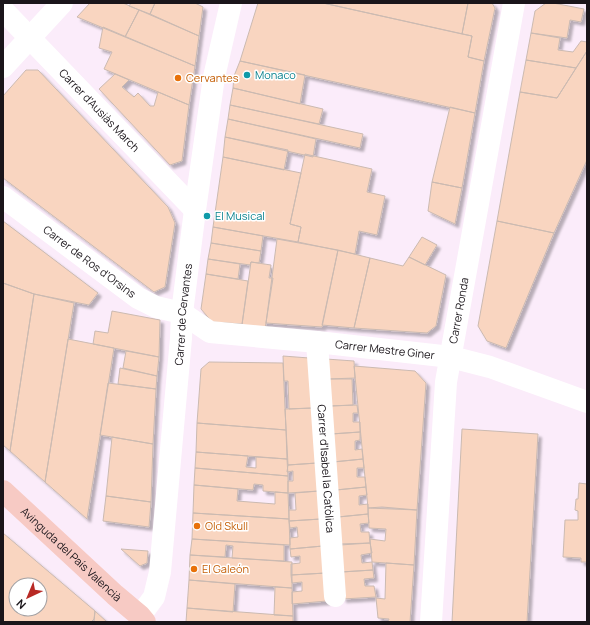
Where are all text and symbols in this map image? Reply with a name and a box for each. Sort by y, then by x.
street label: Carrer d'Ausiàs March [56,65,143,155]
place label: Monaco [255,67,296,82]
place label: Cervantes [186,70,239,85]
marker: Monaco [242,70,252,80]
marker: Cervantes [173,73,183,83]
place label: El Musical [215,208,265,223]
marker: El Musical [202,211,212,221]
street label: Carrer de Ros d'Orsins [40,222,139,301]
street label: Carrer de Cervantes [171,262,195,366]
street label: Carrer Ronda [445,276,472,345]
street label: Carrer Mestre Giner [334,336,436,362]
street label: Carrer d'Isabel la Catòlica [314,404,338,533]
street label: Avinguda del País Valencià [18,503,125,604]
place label: Old Skull [205,518,248,533]
marker: Old Skull [192,521,202,531]
place label: El Galeón [202,561,249,576]
marker: El Galeón [189,564,199,574]
north arrow [8,577,48,617]
text: N [13,596,29,613]

